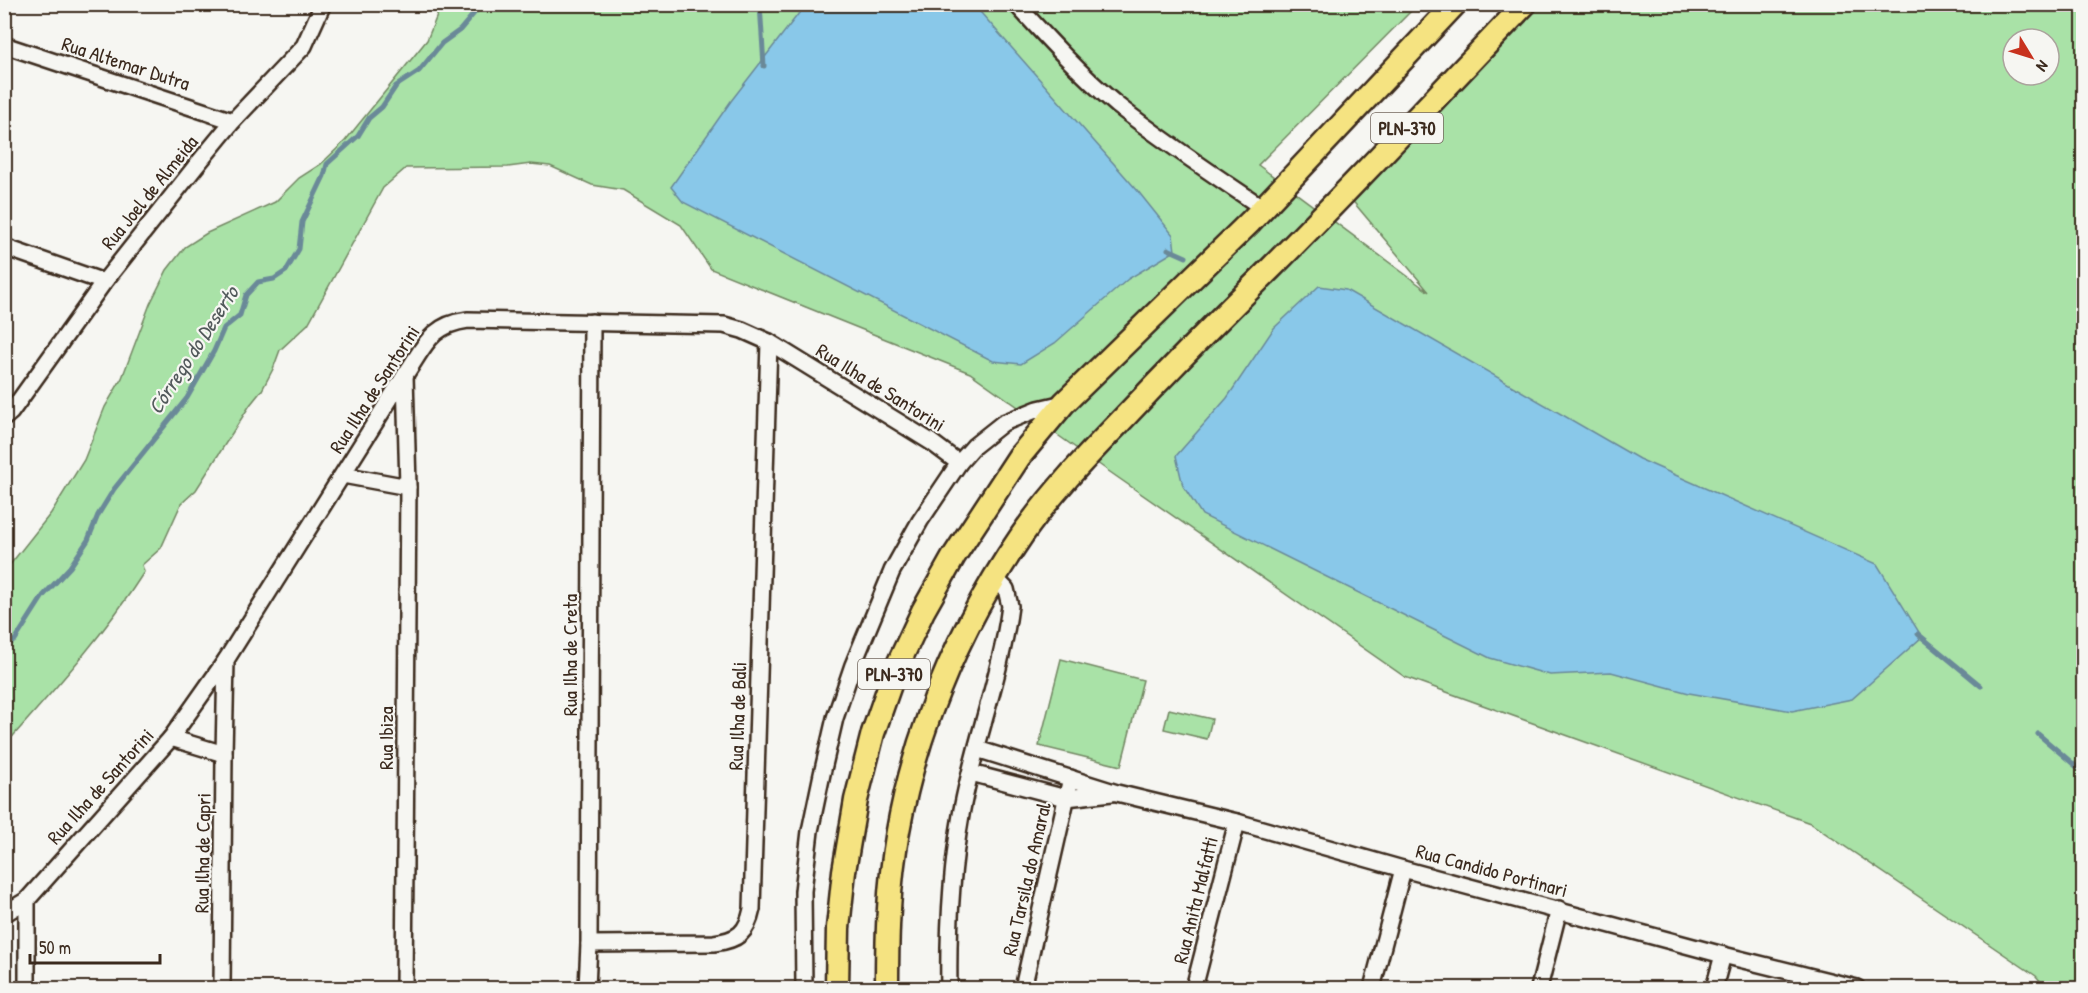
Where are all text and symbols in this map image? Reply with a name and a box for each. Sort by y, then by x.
north arrow [2001,27,2061,87]
street label: Rua Altemar Dutra [59,30,194,96]
text: N [2031,56,2054,77]
road number: PLN-370 [1371,113,1443,143]
street label: Rua Joel de Almeida [94,129,204,255]
water label: Córrego do Deserto [141,279,246,420]
street label: Rua Ilha de Santorini [323,320,425,458]
street label: Rua Ilha de Santorini [811,336,951,438]
street label: Rua Ilha de Creta [556,594,583,716]
road number: PLN-370 [858,659,930,689]
street label: Rua Ilha de Bali [722,661,752,771]
street label: Rua Ibiza [372,706,399,770]
street label: Rua Ilha de Santorini [41,722,159,850]
street label: Rua Ilha de Capri [187,793,217,913]
street label: Rua Tarsila do Amaral [995,799,1057,958]
street label: Rua Anita Malfatti [1166,833,1224,967]
street label: Rua Candido Portinari [1413,837,1571,903]
scale bar [30,927,160,965]
text: 50 m [39,935,71,960]

